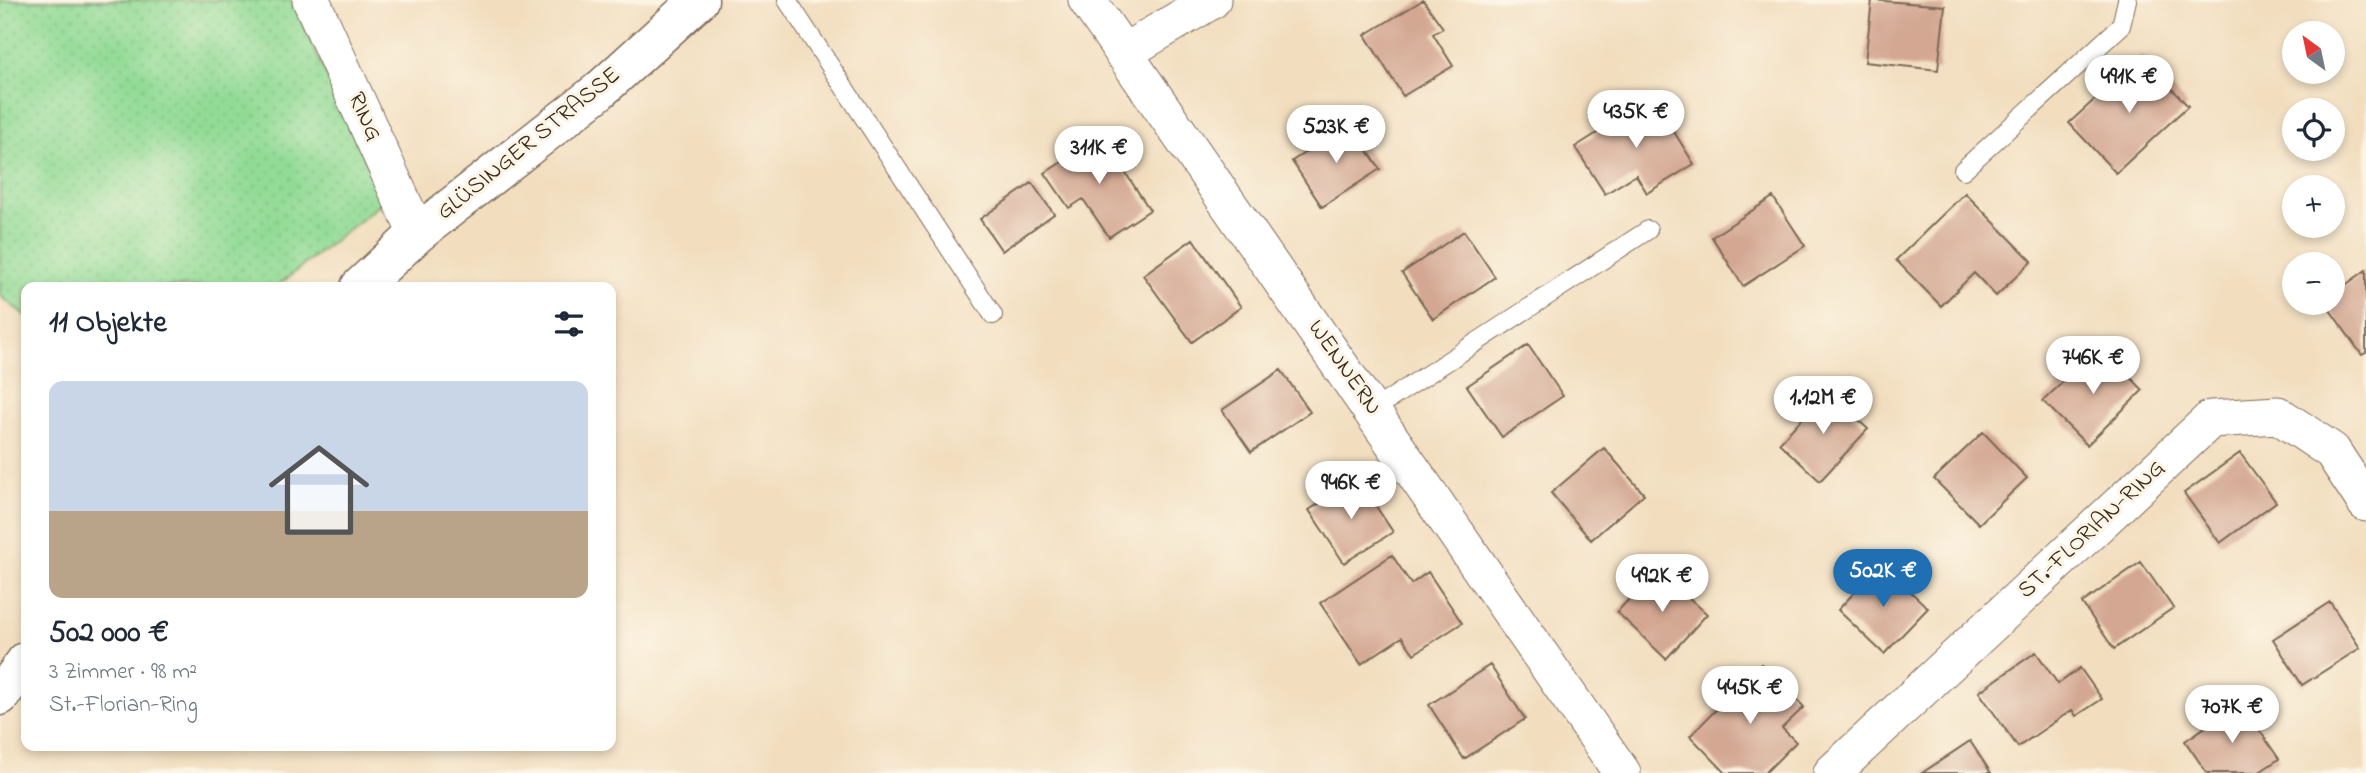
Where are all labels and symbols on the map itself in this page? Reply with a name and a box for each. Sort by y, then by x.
north arrow [2282,21,2345,84]
pin: 491K € [2072,55,2186,115]
street label: GLÜSINGER STRASSE [429,59,629,229]
street label: RING [338,87,390,147]
pin: 435K € [1579,90,1693,150]
pin: 523K € [1279,106,1393,165]
pin: 311K € [1042,127,1156,186]
street label: WENNERN [1298,313,1390,423]
pin: 746K € [2036,336,2150,396]
pin: 1.12M € [1758,376,1888,436]
street label: ST.-FLORIAN-RING [2010,452,2174,608]
pin: 946K € [1294,462,1408,521]
pin: 502K € [1826,550,1940,609]
pin: 492K € [1605,554,1719,614]
pin: 445K € [1693,666,1807,726]
pin: 707K € [2175,686,2289,745]

